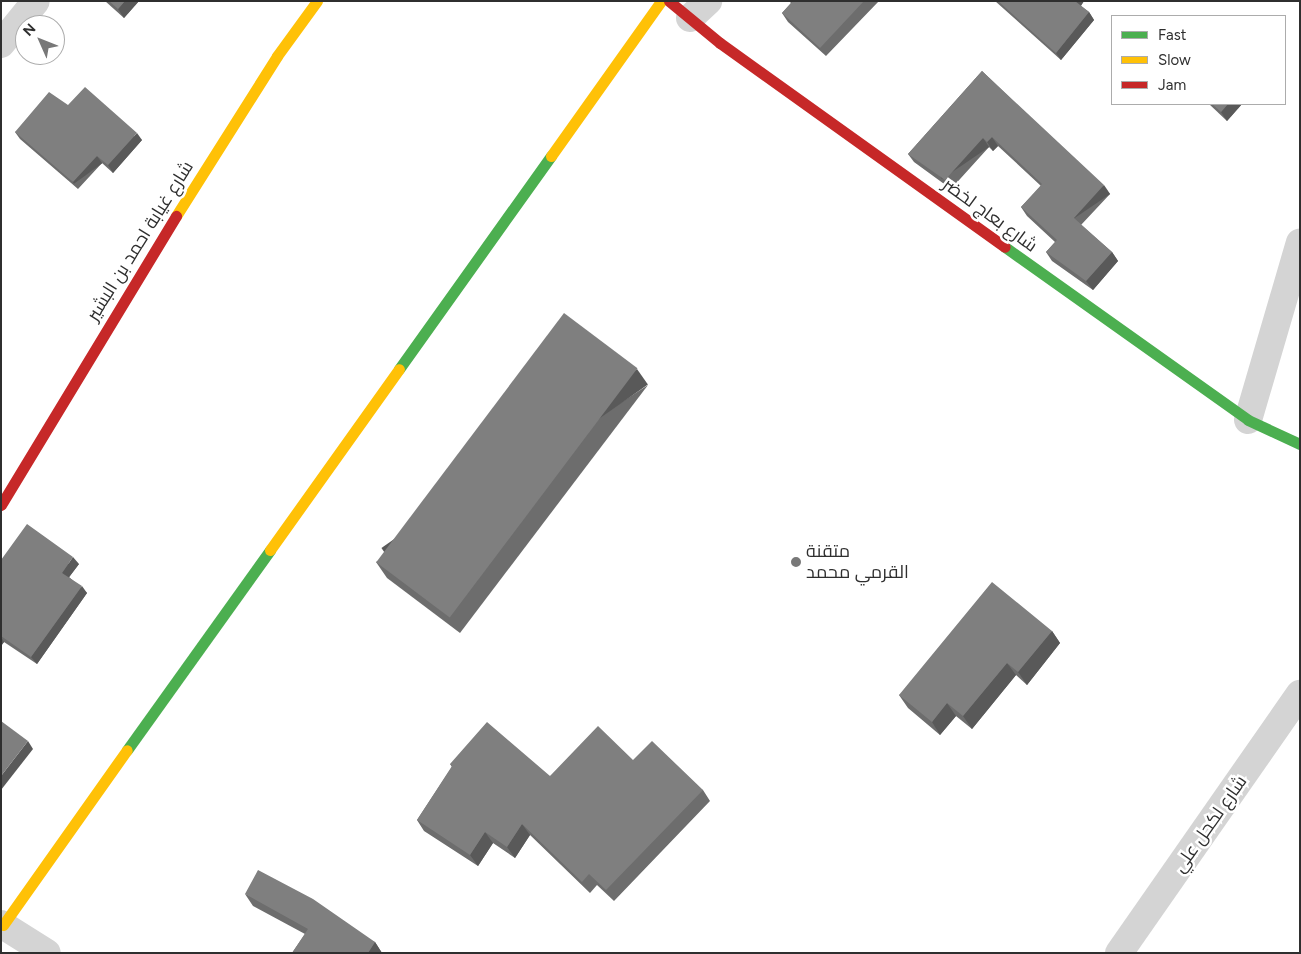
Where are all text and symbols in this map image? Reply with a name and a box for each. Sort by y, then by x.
north arrow [15,15,65,65]
legend [1111,15,1286,105]
text: N [20,20,39,40]
text: Fast [1158,26,1186,44]
text: Slow [1158,51,1191,69]
text: Jam [1158,76,1186,94]
street label: شارع غيابة احمد بن البشير [82,157,198,325]
street label: شارع بعاج لخضر [938,173,1042,257]
place label: متقنة القرمي محمد [806,541,909,584]
marker: متقنة القرمي محمد [790,556,802,568]
street label: شارع لكحل علي [1169,771,1251,877]

